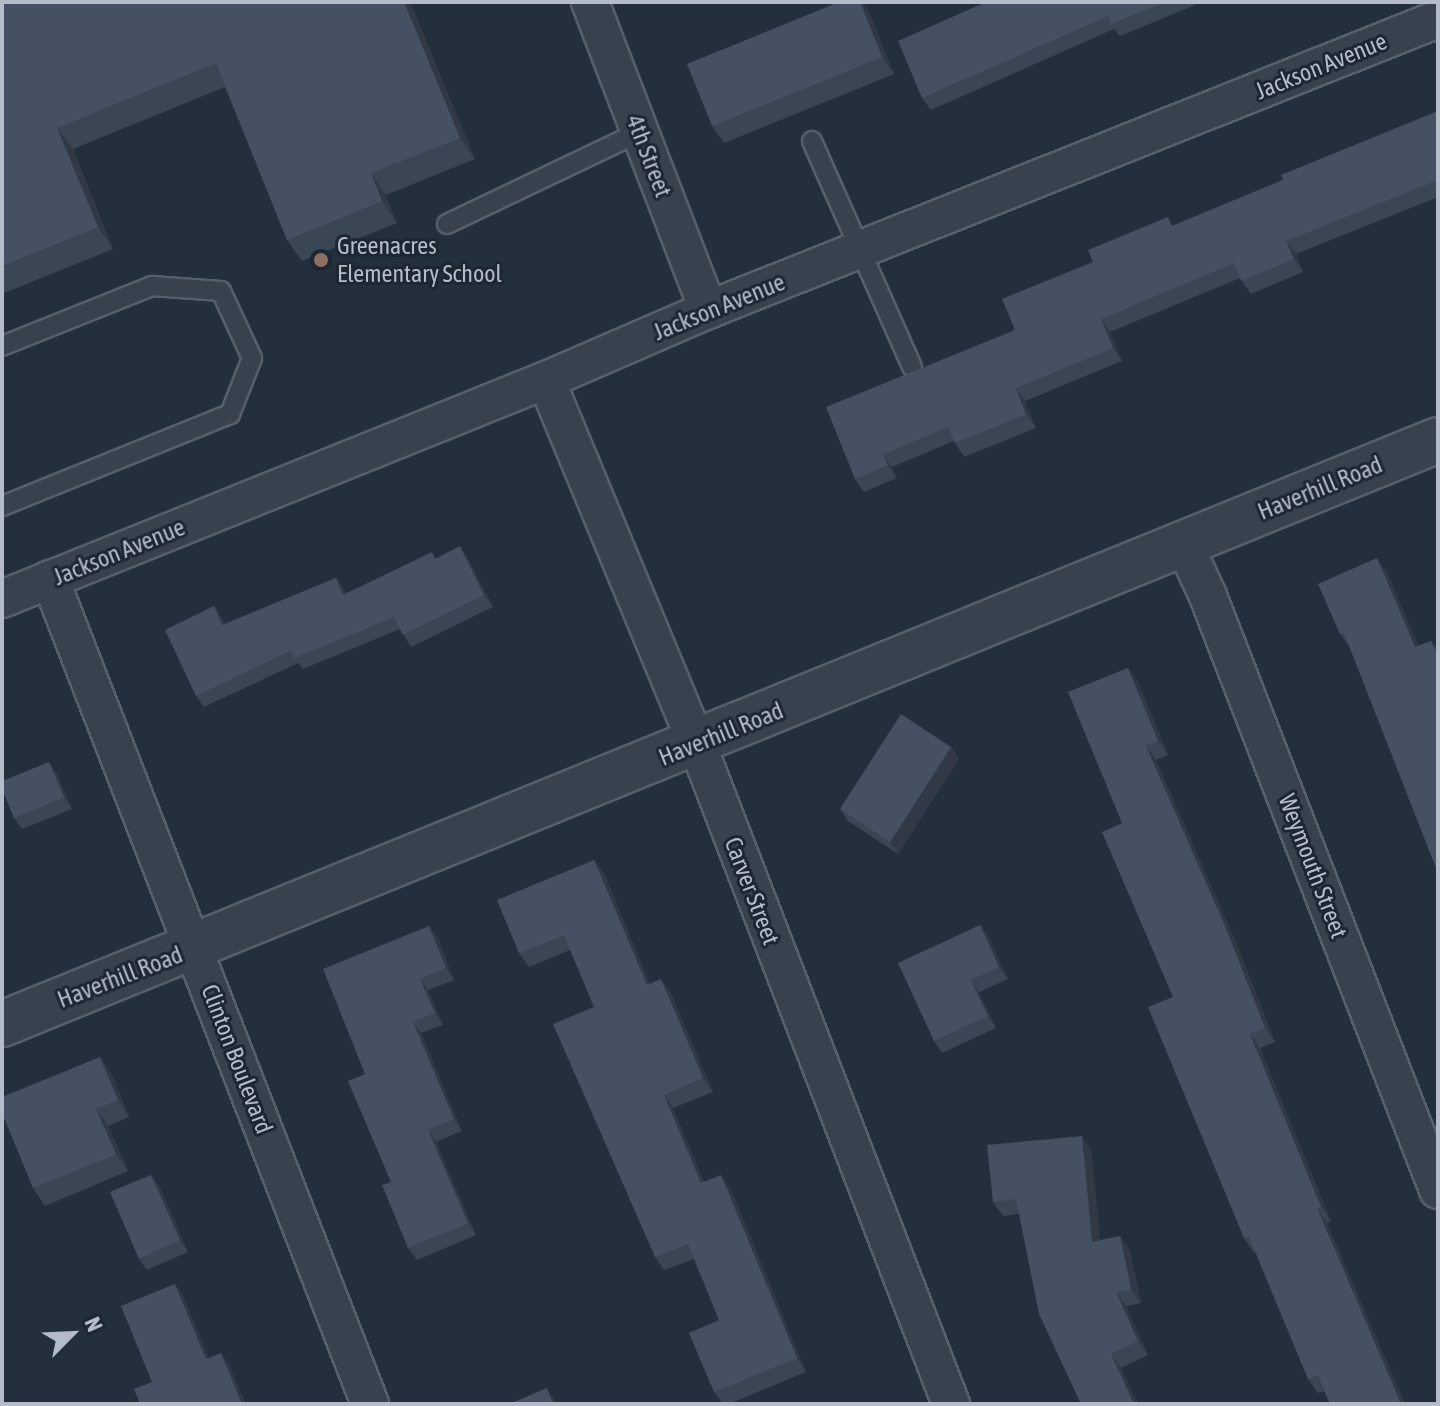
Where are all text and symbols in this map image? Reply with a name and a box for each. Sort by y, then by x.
street label: Jackson Avenue [1251,27,1391,105]
street label: 4th Street [620,111,678,201]
place label: Greenacres Elementary School [337,232,502,288]
marker: Greenacres Elementary School [312,251,330,269]
street label: Jackson Avenue [649,268,789,346]
street label: Haverhill Road [1254,450,1386,526]
street label: Jackson Avenue [49,513,189,591]
street label: Haverhill Road [655,696,787,772]
street label: Weymouth Street [1272,790,1354,942]
street label: Carver Street [718,833,786,949]
street label: Haverhill Road [53,940,187,1014]
street label: Clinton Boulevard [195,980,279,1138]
north arrow [32,1294,112,1374]
text: N [79,1313,108,1335]

